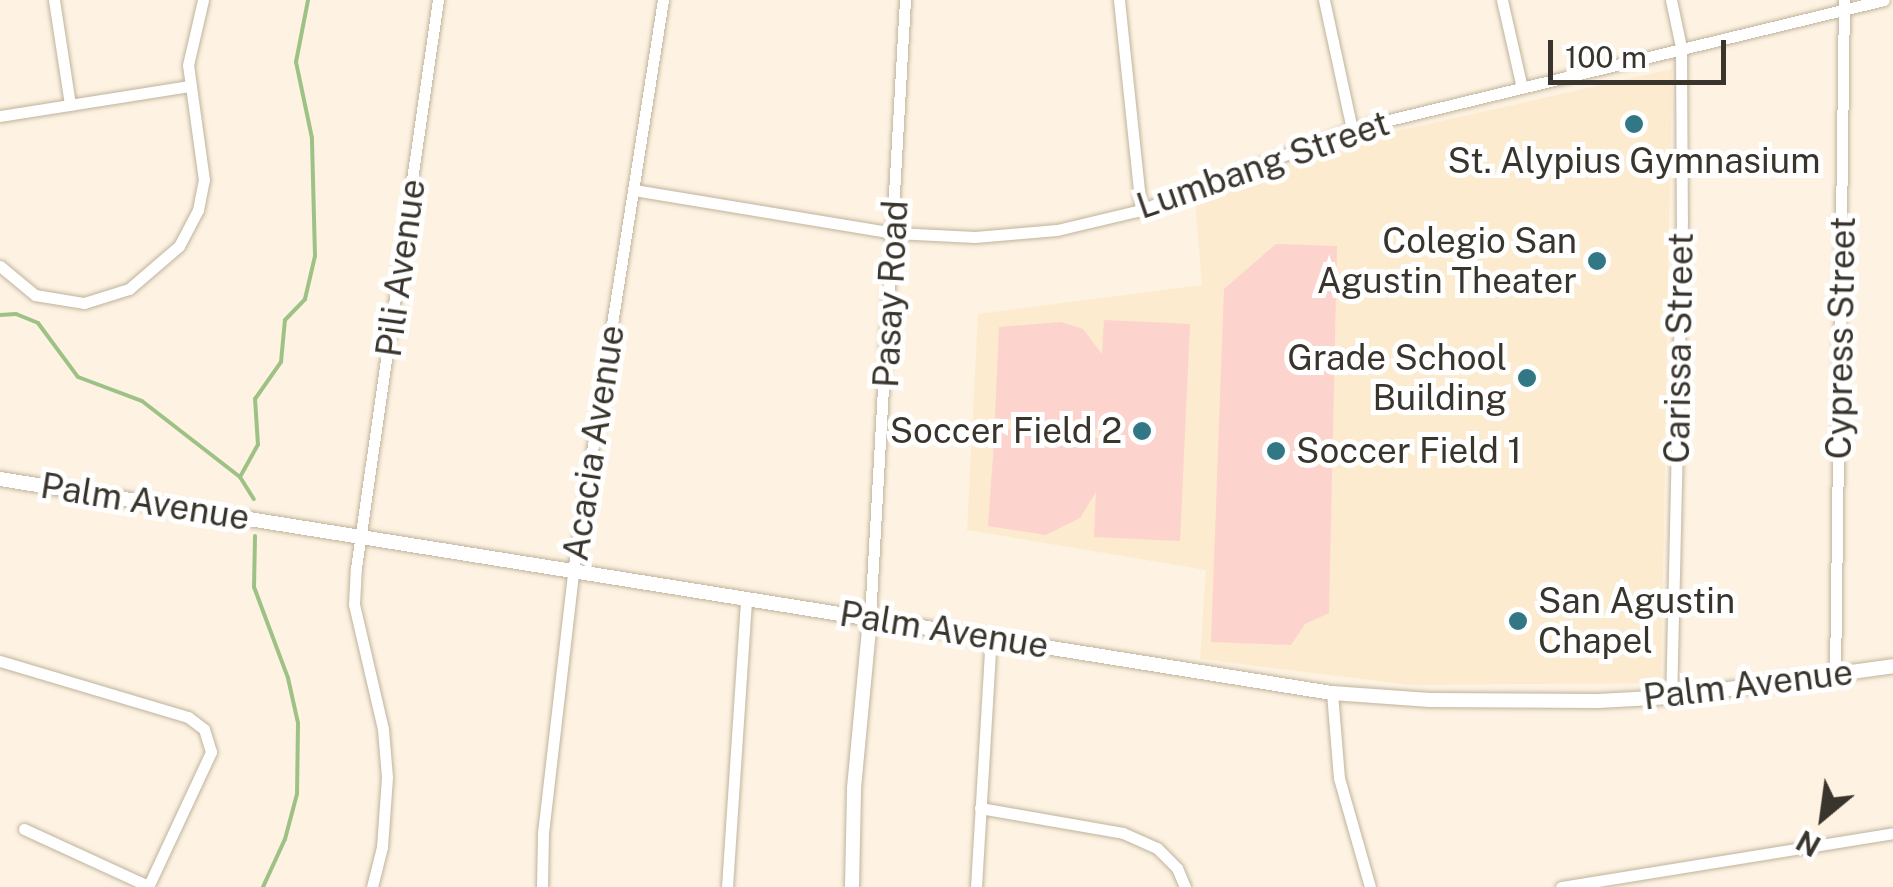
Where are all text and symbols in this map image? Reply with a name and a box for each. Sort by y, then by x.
scale bar [1553,20,1730,82]
text: 100 m [1565,39,1647,75]
street label: Lumbang Street [1131,102,1395,228]
marker: St. Alypius Gymnasium [1623,113,1645,135]
place label: St. Alypius Gymnasium [1447,140,1821,182]
street label: Pili Avenue [368,176,434,360]
street label: Pasay Road [865,199,917,389]
street label: Cypress Street [1818,216,1864,460]
place label: Colegio San Agustin Theater [1317,220,1577,302]
street label: Carissa Street [1656,232,1702,464]
marker: Colegio San Agustin Theater [1586,250,1608,272]
street label: Acacia Avenue [555,322,633,564]
place label: Grade School Building [1287,337,1507,419]
marker: Grade School Building [1516,367,1538,389]
place label: Soccer Field 2 [890,410,1122,452]
marker: Soccer Field 2 [1131,420,1153,442]
place label: Soccer Field 1 [1296,430,1522,472]
marker: Soccer Field 1 [1265,440,1287,462]
street label: Palm Avenue [38,465,252,539]
place label: San Agustin Chapel [1538,580,1735,662]
street label: Palm Avenue [837,593,1051,667]
marker: San Agustin Chapel [1507,610,1529,632]
street label: Palm Avenue [1641,651,1855,719]
north arrow [1773,767,1873,867]
text: N [1791,824,1826,863]

